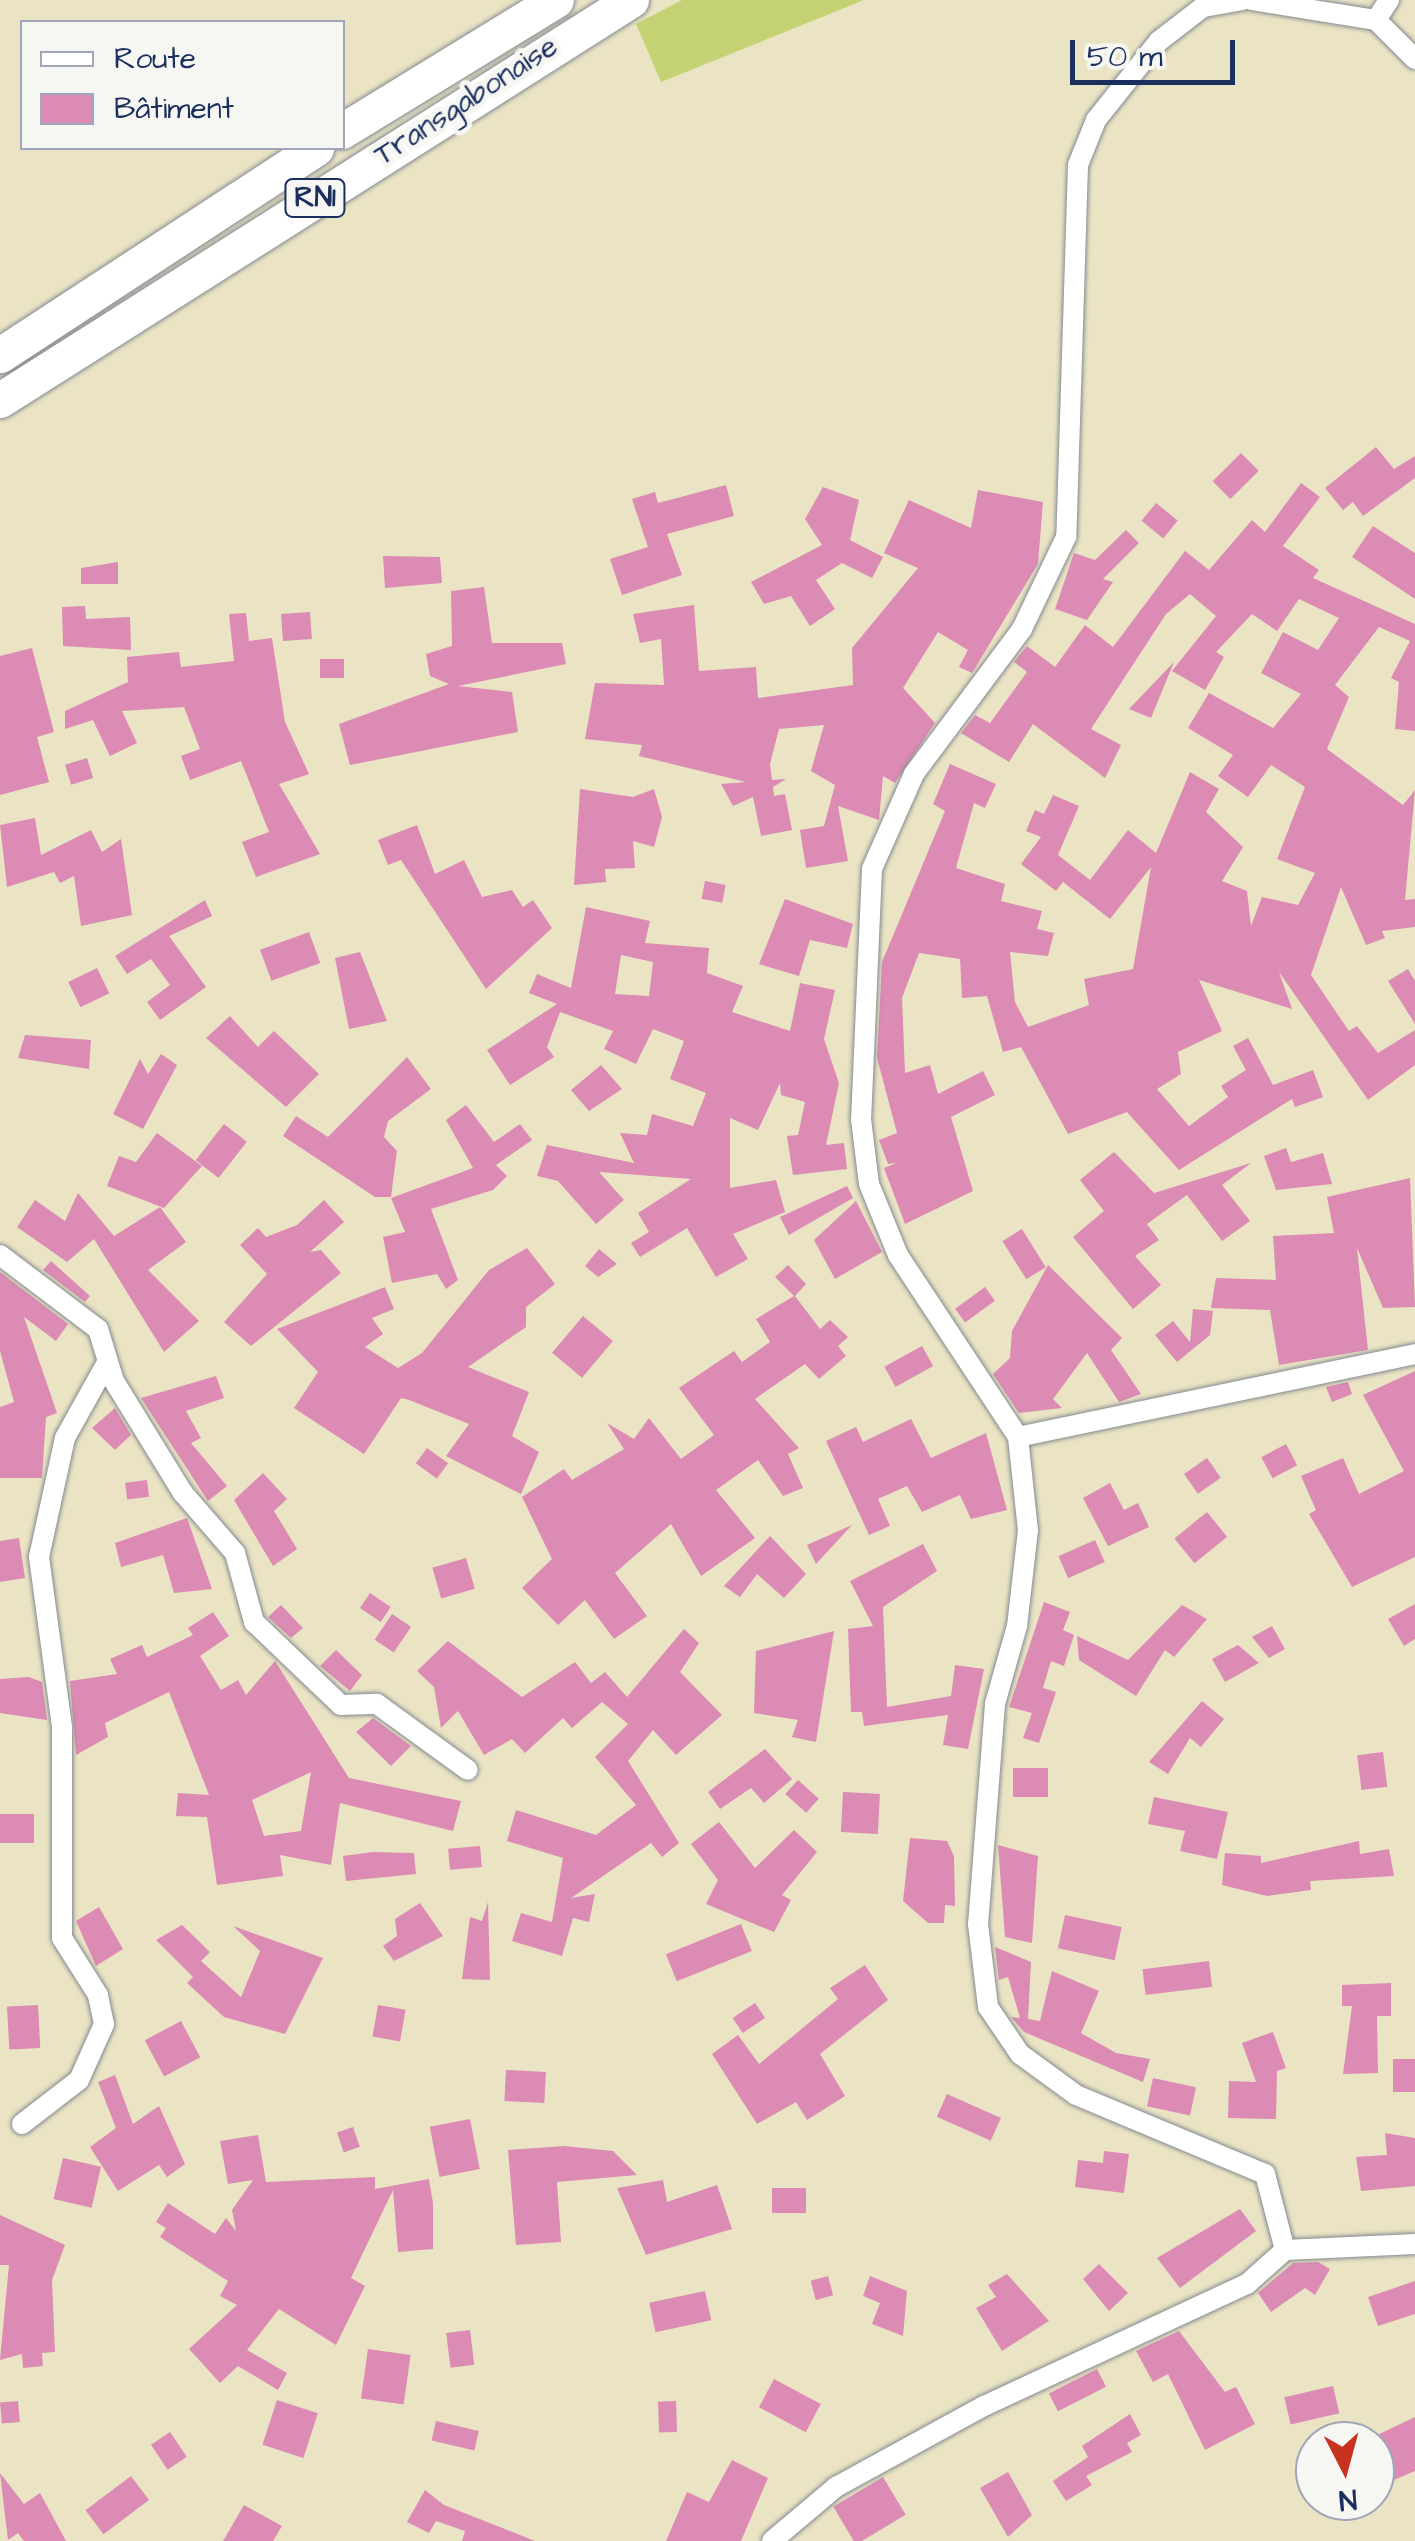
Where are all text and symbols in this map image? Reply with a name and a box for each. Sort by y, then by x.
legend [20,20,345,150]
scale bar [1075,20,1240,82]
street label: Transgabonaise [368,28,564,174]
text: 50 m [1087,36,1163,78]
text: Route [114,38,196,80]
text: Bâtiment [114,88,234,130]
road number: RN1 [282,175,348,221]
north arrow [1295,2421,1395,2521]
text: N [1337,2479,1359,2520]

